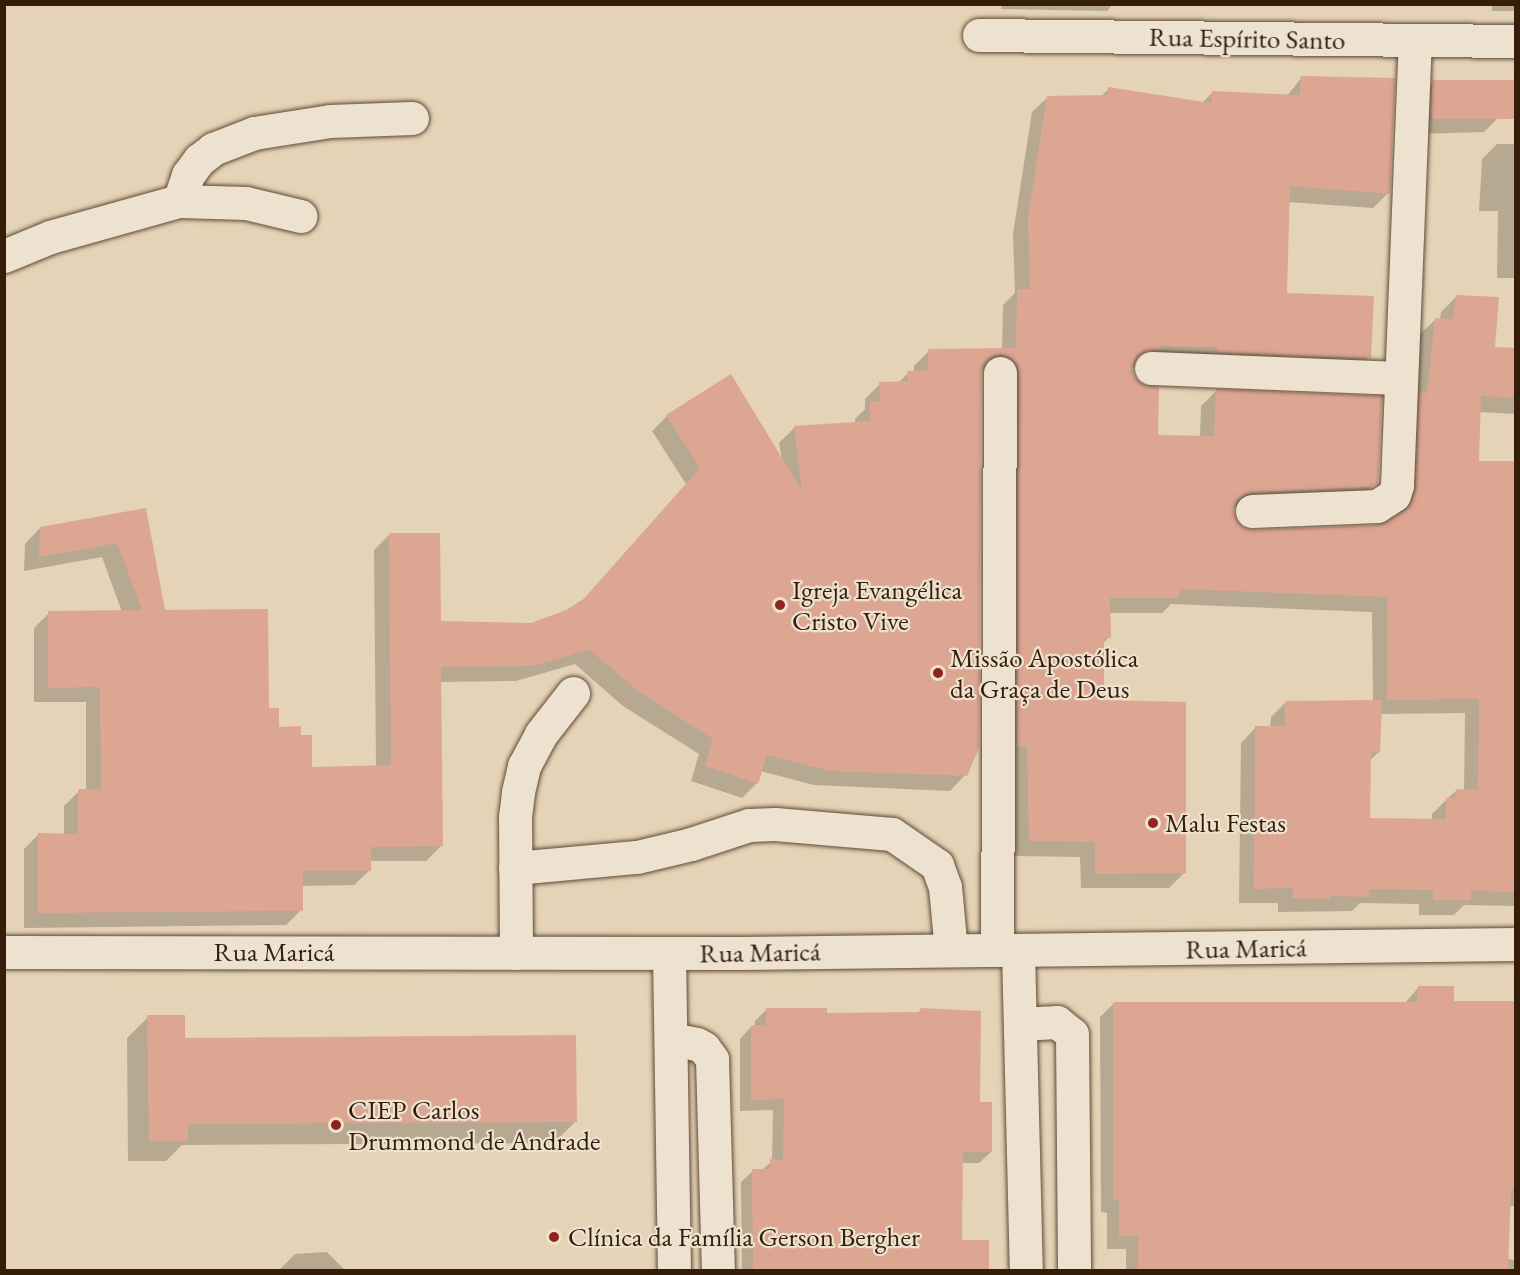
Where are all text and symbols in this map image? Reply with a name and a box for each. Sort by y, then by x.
street label: Rua Espírito Santo [1148,20,1346,56]
place label: Igreja Evangélica Cristo Vive [792,573,962,636]
marker: Igreja Evangélica Cristo Vive [773,598,787,612]
place label: Missão Apostólica da Graça de Deus [950,641,1139,704]
marker: Missão Apostólica da Graça de Deus [931,666,945,680]
place label: Malu Festas [1165,807,1286,839]
marker: Malu Festas [1146,816,1160,830]
street label: Rua Maricá [1185,931,1307,965]
street label: Rua Maricá [699,935,821,969]
street label: Rua Maricá [213,936,335,968]
place label: CIEP Carlos Drummond de Andrade [348,1093,600,1156]
marker: CIEP Carlos Drummond de Andrade [329,1118,343,1132]
place label: Clínica da Família Gerson Bergher [568,1221,920,1253]
marker: Clínica da Família Gerson Bergher [545,1228,563,1246]

